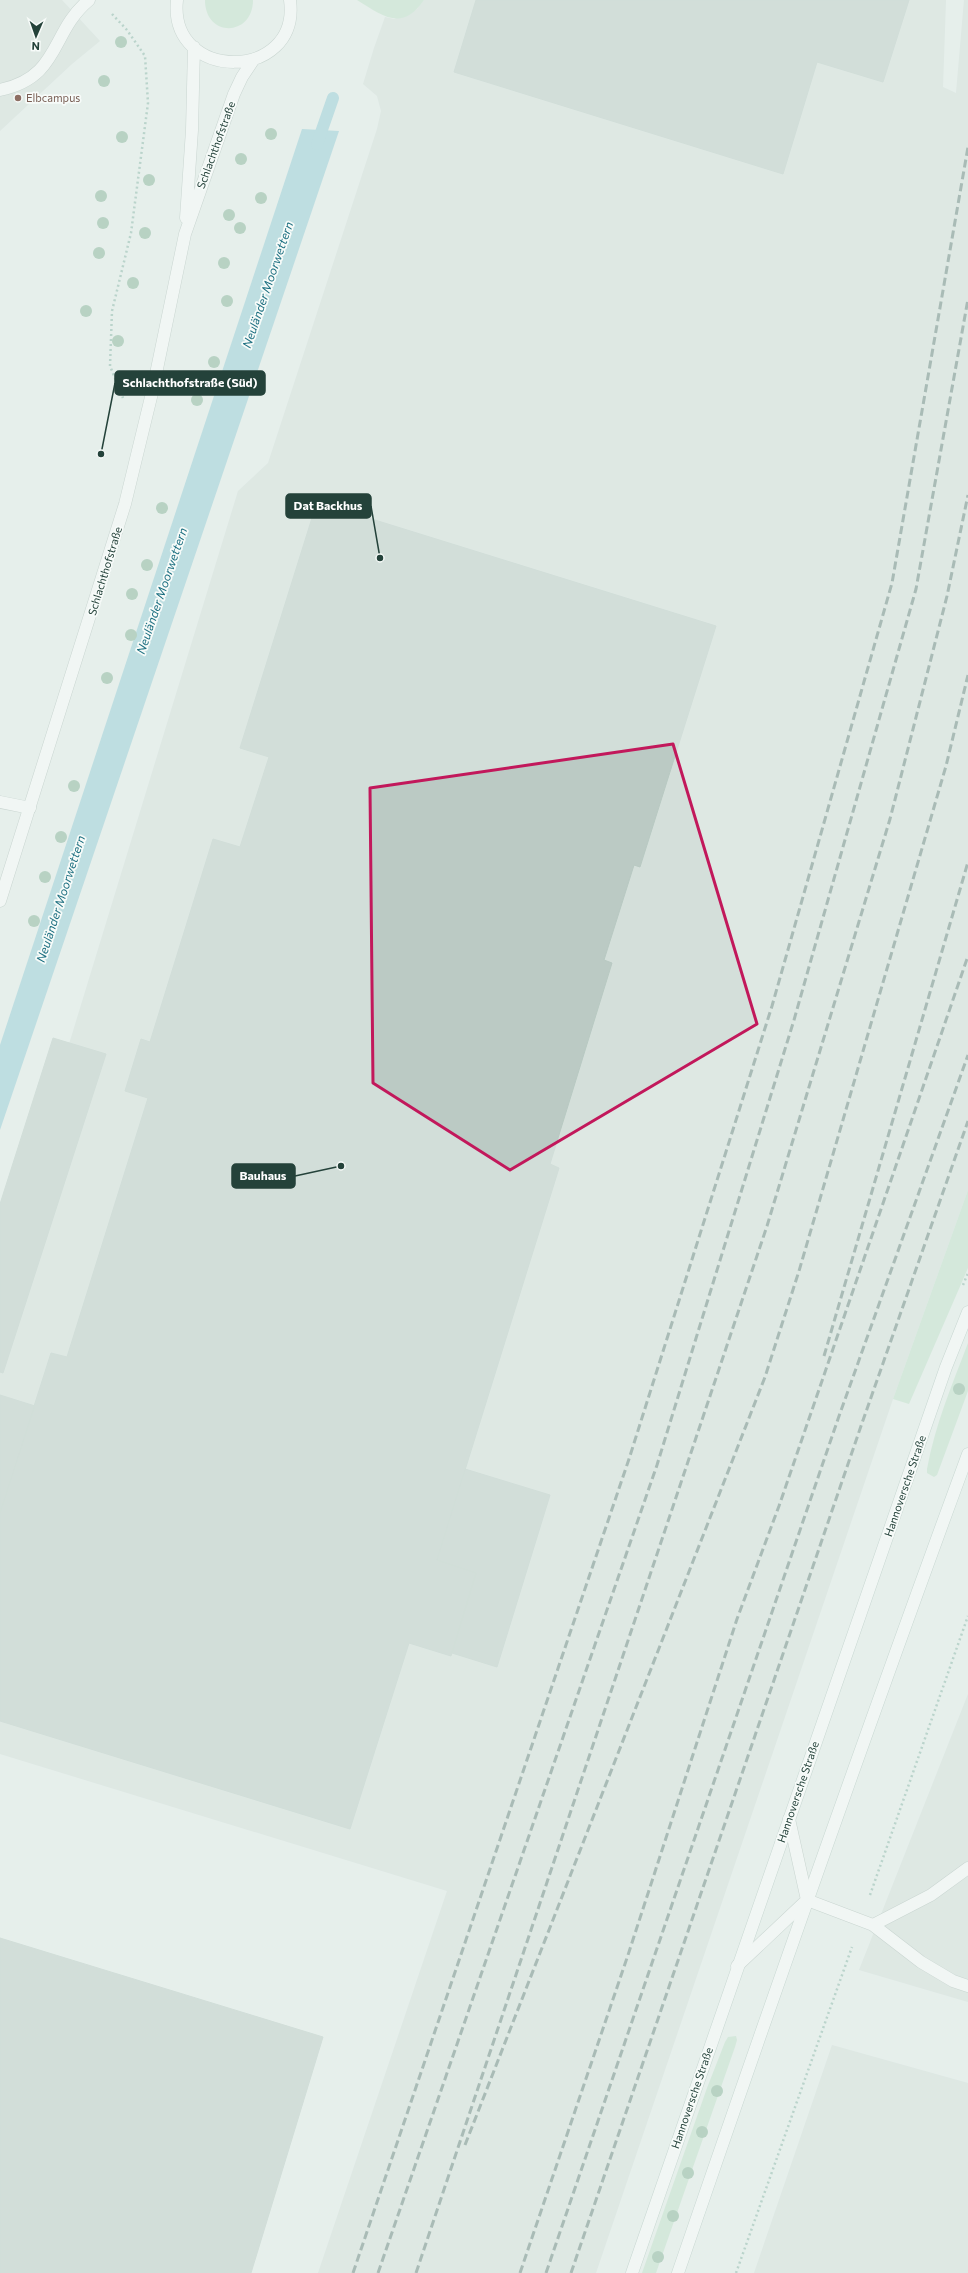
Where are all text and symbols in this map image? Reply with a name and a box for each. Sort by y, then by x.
north arrow [16,16,56,56]
text: N [31,40,40,53]
place label: Elbcampus [26,91,80,104]
marker: Elbcampus [13,93,23,103]
street label: Schlachthofstraße [194,99,237,190]
water label: Neuländer Moorwettern [239,220,295,350]
callout: Schlachthofstraße (Süd) [115,371,265,395]
text: Schlachthofstraße (Süd) [123,375,258,389]
callout: Dat Backhus [286,494,371,518]
text: Dat Backhus [294,498,363,512]
street label: Schlachthofstraße [85,525,124,617]
water label: Neuländer Moorwettern [133,526,189,656]
water label: Neuländer Moorwettern [33,833,87,964]
callout: Bauhaus [232,1164,295,1188]
text: Bauhaus [240,1168,287,1182]
street label: Hannoversche Straße [881,1433,928,1538]
street label: Hannoversche Straße [774,1739,821,1844]
street label: Hannoversche Straße [668,2045,715,2150]

